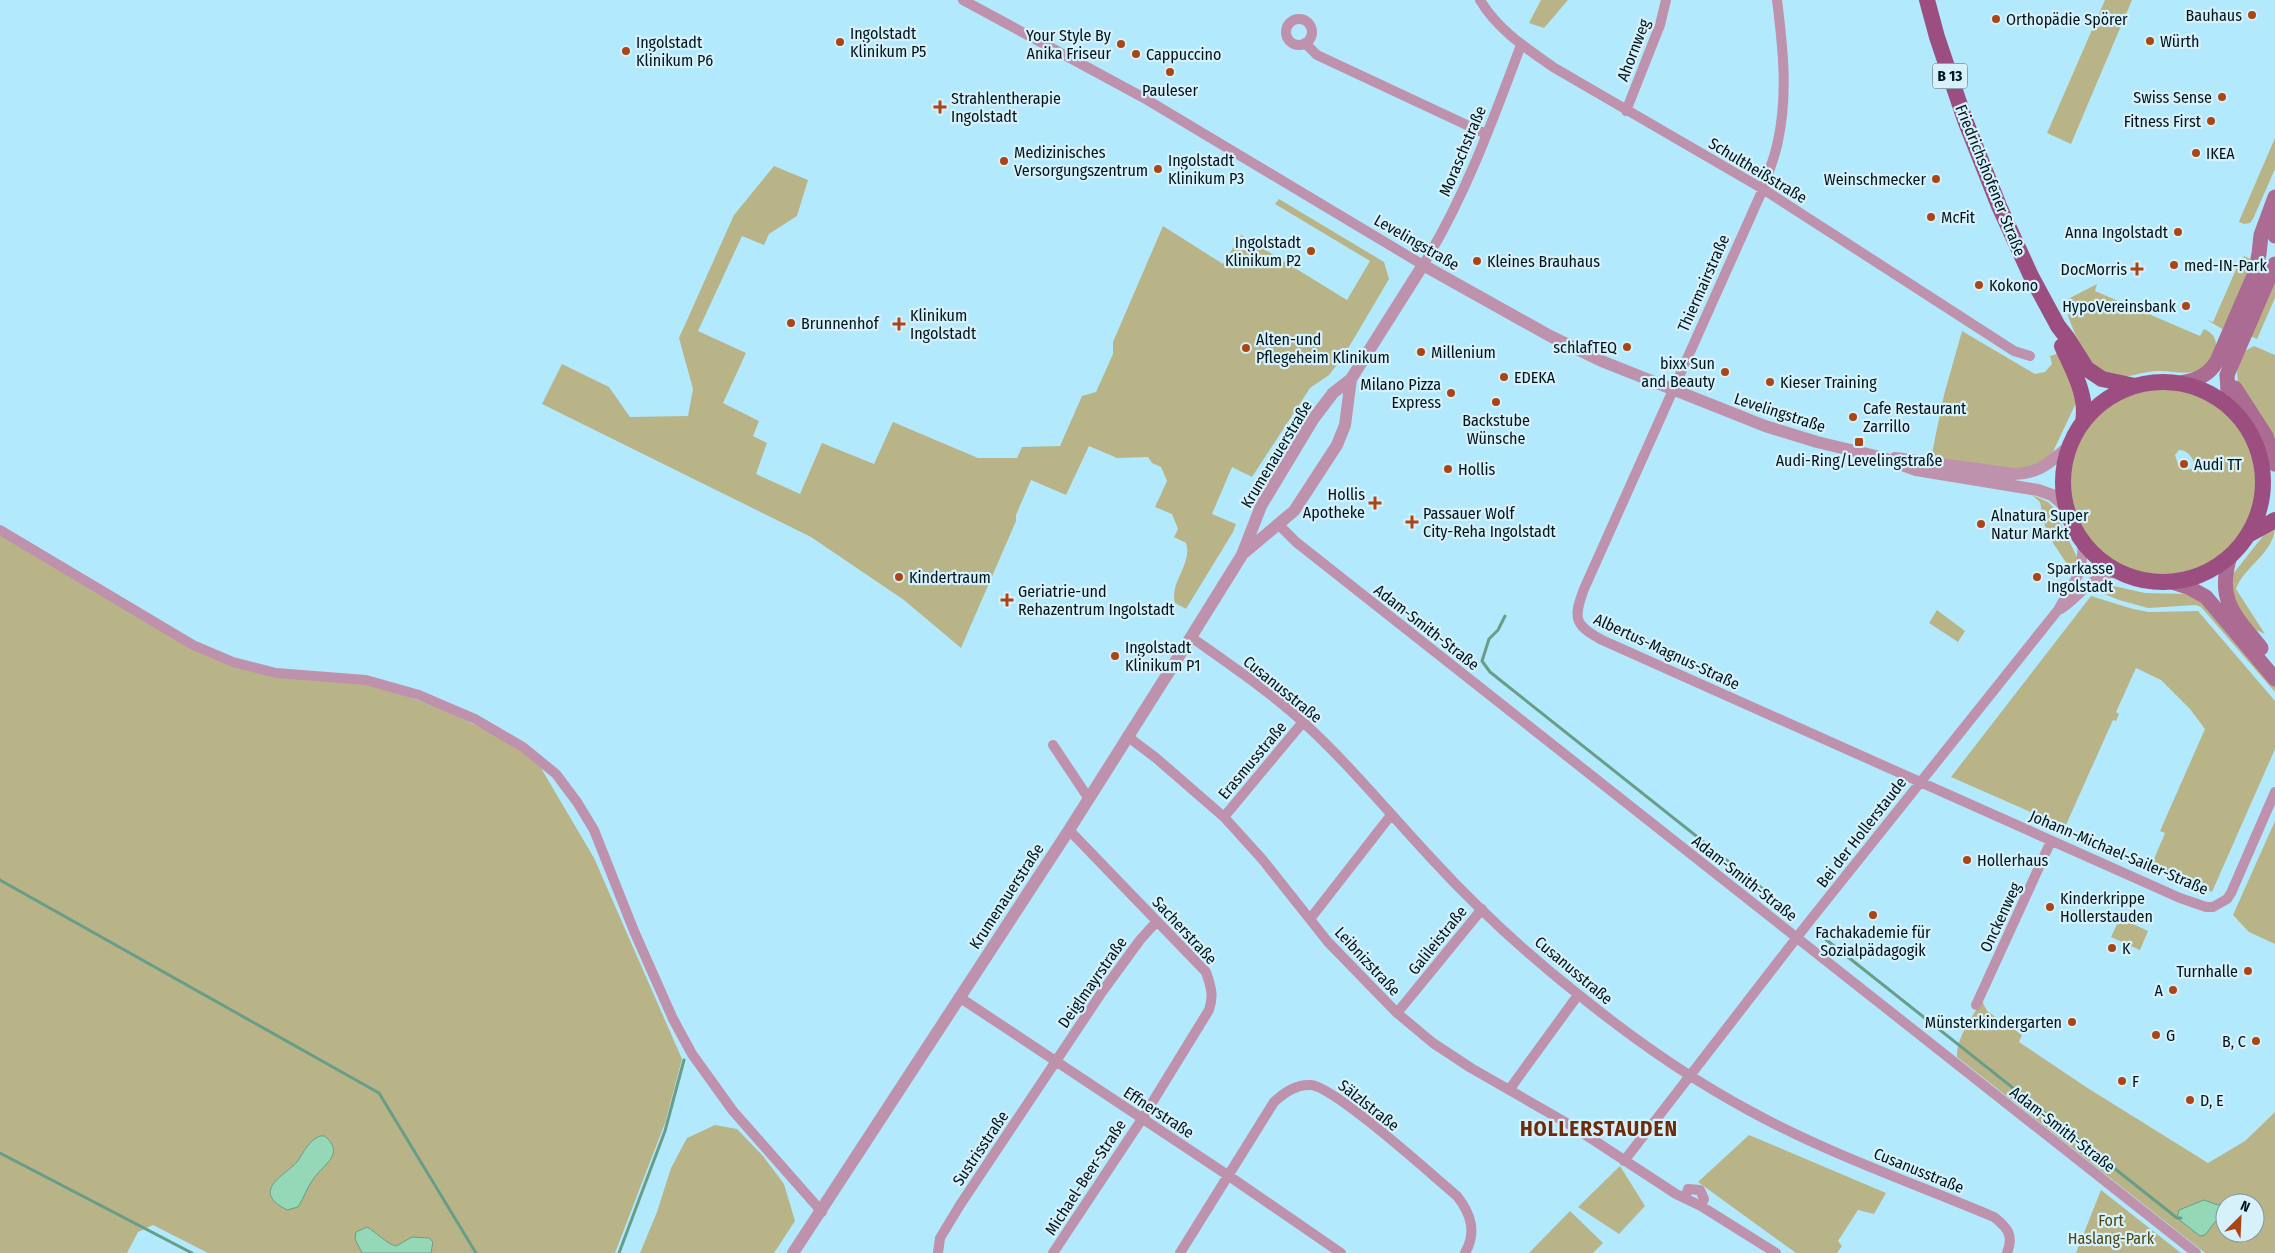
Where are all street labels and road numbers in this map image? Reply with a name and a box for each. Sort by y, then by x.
street label: Ahornweg [1613,16,1654,84]
road number: B 13 [1932,64,1968,88]
street label: Friedrichshofener Straße [1951,102,2030,259]
street label: Moraschstraße [1435,103,1490,199]
street label: Schultheißstraße [1705,134,1810,207]
street label: Levelingstraße [1371,210,1463,274]
street label: Thiermairstraße [1674,232,1733,335]
street label: Levelingstraße [1732,389,1828,436]
street label: Krumenauerstraße [1237,397,1316,511]
street label: Adam-Smith-Straße [1370,580,1483,674]
street label: Albertus-Magnus-Straße [1591,609,1743,694]
street label: Cusanusstraße [1240,652,1326,727]
street label: Erasmusstraße [1214,717,1291,803]
street label: Bei der Hollerstaude [1812,773,1910,891]
street label: Johann-Michael-Sailer-Straße [2027,806,2211,899]
street label: Adam-Smith-Straße [1688,831,1801,925]
street label: Krumenauerstraße [965,840,1048,953]
street label: Onckenweg [1976,879,2025,955]
street label: Sacherstraße [1148,892,1221,968]
street label: Galileistraße [1404,902,1471,978]
street label: Leibnizstraße [1331,923,1404,1000]
street label: Cusanusstraße [1531,932,1617,1008]
street label: Deiglmayrstraße [1054,933,1131,1031]
street label: Sälzlstraße [1334,1076,1403,1135]
street label: Adam-Smith-Straße [2006,1082,2119,1176]
street label: Effnerstraße [1120,1083,1198,1142]
street label: Sustrisstraße [948,1107,1012,1189]
street label: Michael-Beer-Straße [1041,1116,1130,1239]
street label: Cusanusstraße [1871,1144,1967,1197]

